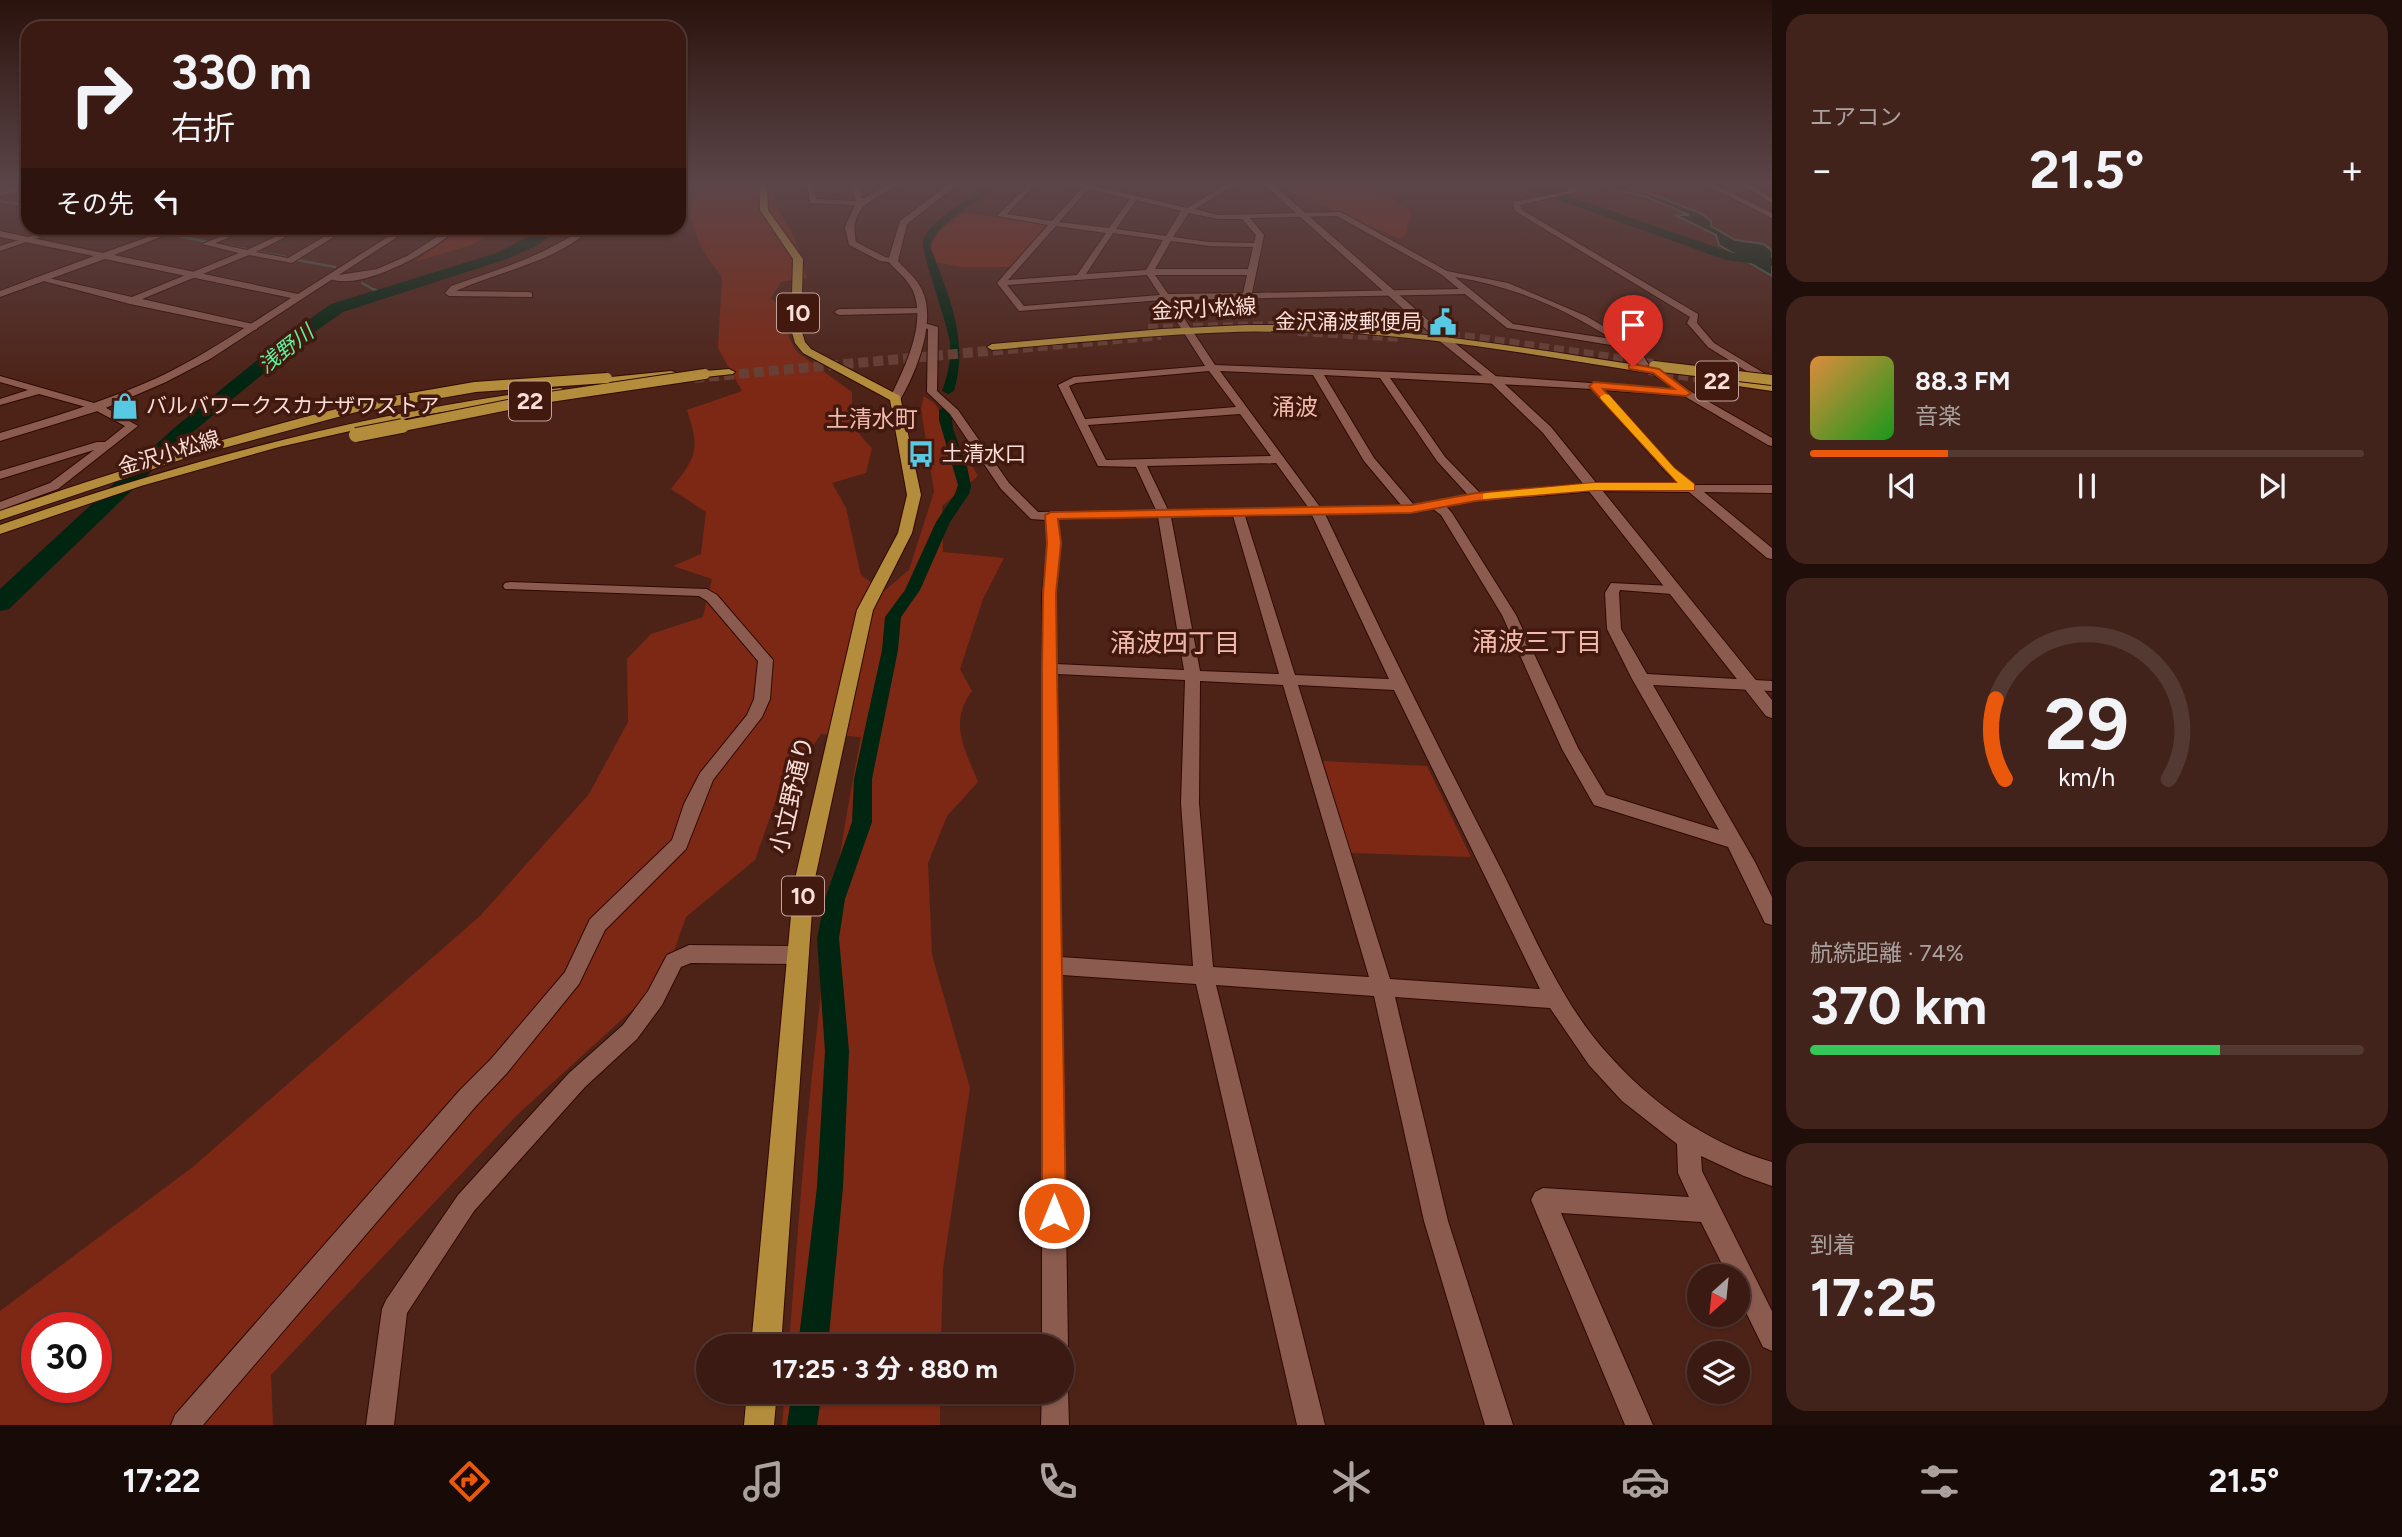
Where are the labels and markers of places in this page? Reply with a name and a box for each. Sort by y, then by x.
pin [1603,295,1663,367]
public building icon: 金沢涌波郵便局 [1428,307,1458,337]
place label: 金沢涌波郵便局 [1275,309,1422,334]
shop icon: バルバワークスカナザワストア [110,391,140,421]
place label: バルバワークスカナザワストア [146,393,439,418]
bus stop icon: 土清水口 [906,439,936,469]
place label: 土清水口 [942,441,1026,466]

